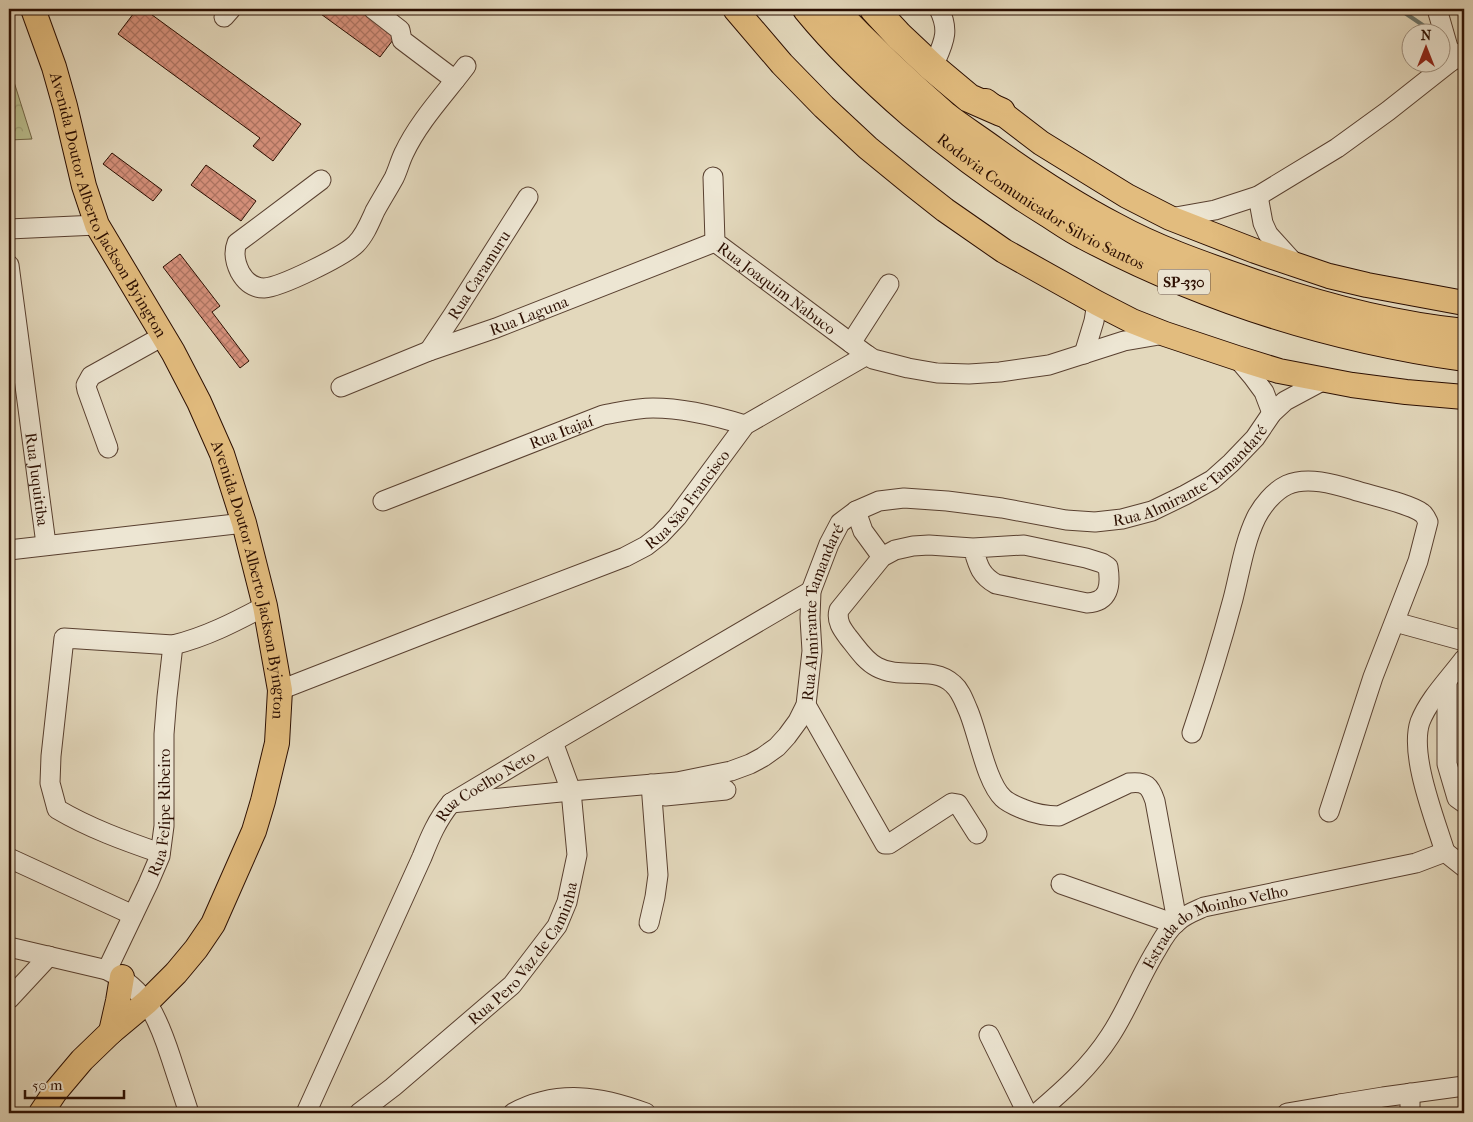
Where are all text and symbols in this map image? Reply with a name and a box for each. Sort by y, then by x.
north arrow [1400,22,1450,72]
text: N [1421,27,1432,44]
street label: Avenida Doutor Alberto Jackson Byington [46,69,171,341]
street label: Rodovia Comunicador Silvio Santos [933,129,1148,274]
street label: Rua Caramuru [444,227,514,323]
street label: Rua Joaquim Nabuco [713,238,840,339]
road number: SP-330 [1158,270,1210,294]
street label: Rua Laguna [487,291,571,340]
street label: Rua Itajaí [527,411,596,453]
street label: Rua Almirante Tamandaré [1112,421,1271,530]
street label: Rua Juquitiba [21,431,53,528]
street label: Avenida Doutor Alberto Jackson Byington [207,436,289,721]
street label: Rua São Francisco [641,446,734,553]
street label: Rua Almirante Tamandaré [798,521,848,702]
street label: Rua Coelho Neto [431,746,538,825]
street label: Rua Felipe Ribeiro [143,749,174,879]
street label: Rua Pero Vaz de Caminha [464,880,581,1029]
street label: Estrada do Moinho Velho [1139,881,1290,972]
scale bar [25,1067,124,1099]
text: 50 m [32,1076,63,1094]

